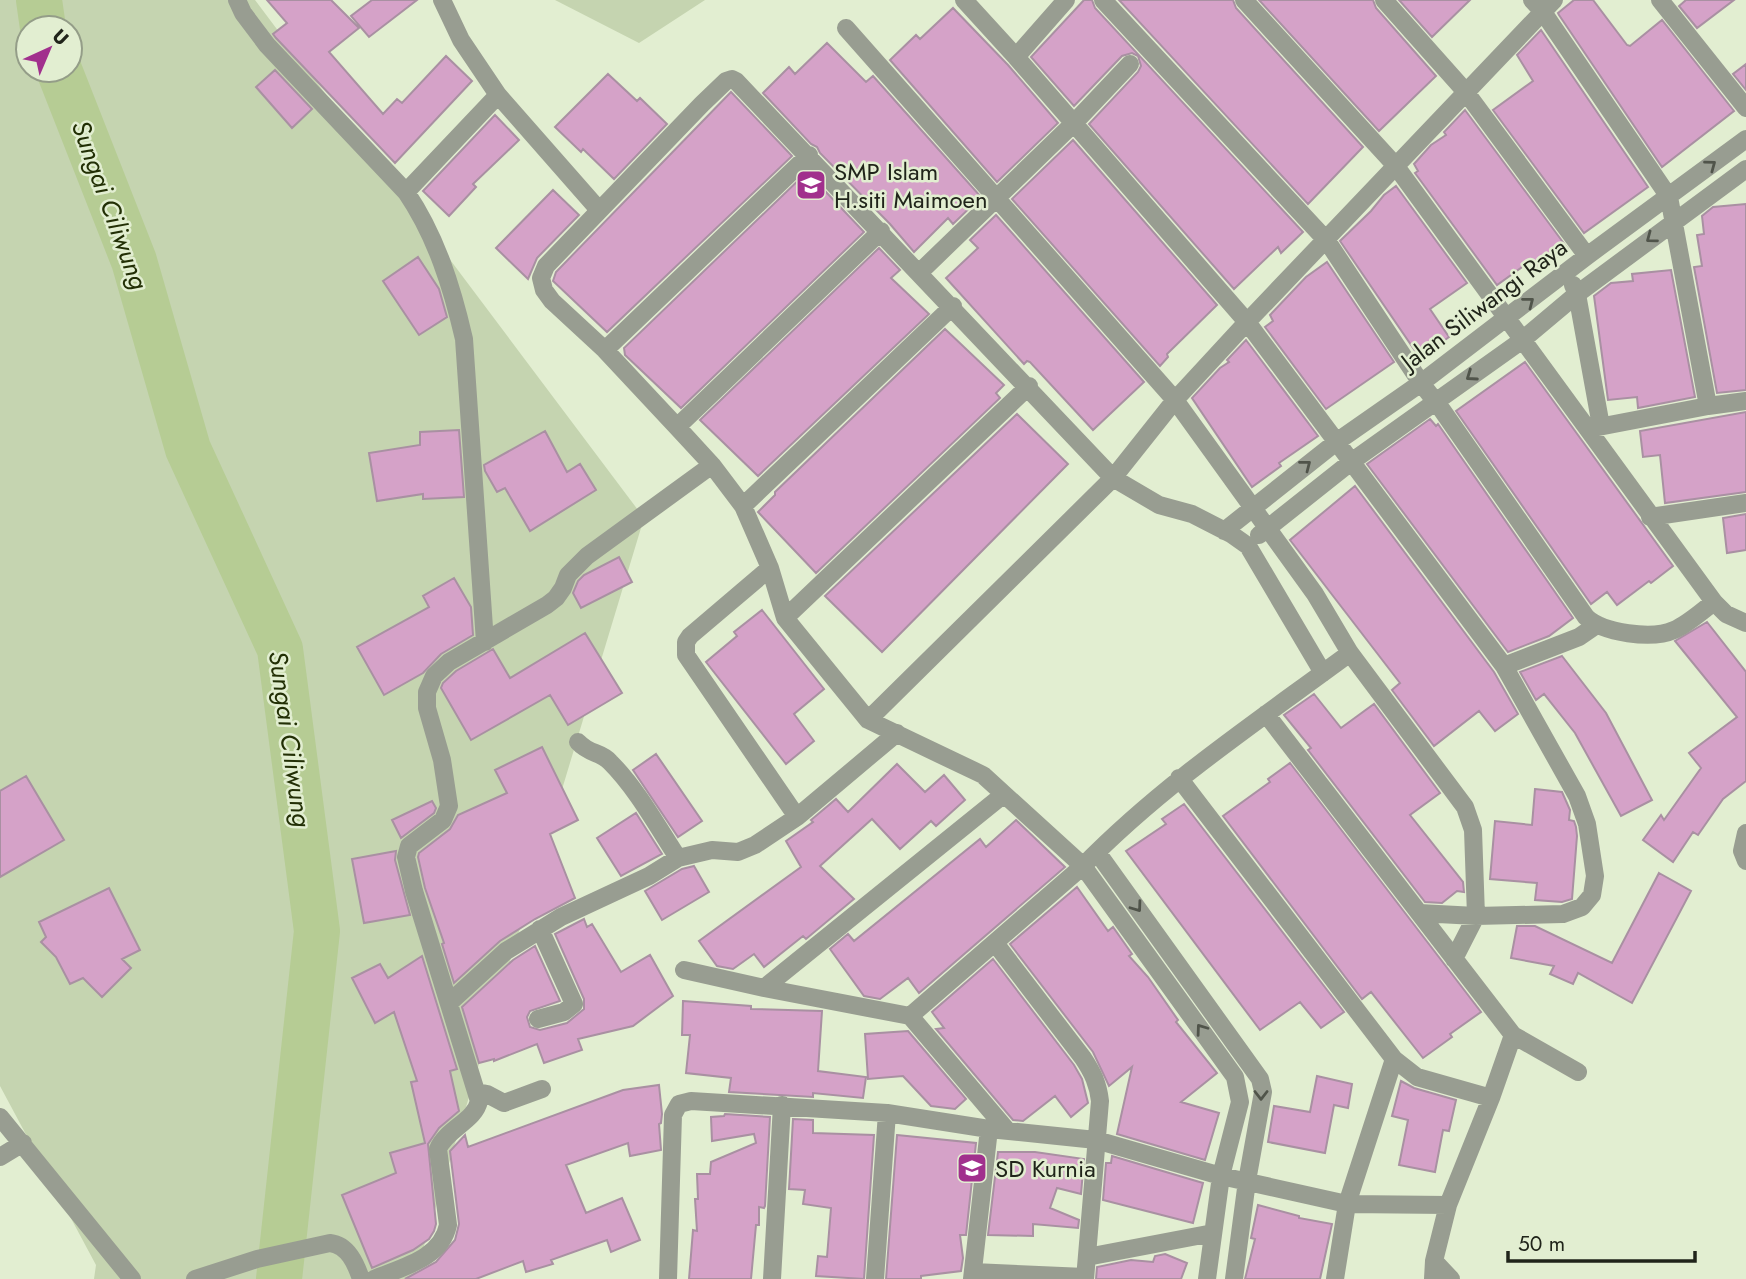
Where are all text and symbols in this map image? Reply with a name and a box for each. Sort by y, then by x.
north arrow [14,14,84,84]
text: U [46,23,75,51]
water label: Sungai Ciliwung [62,115,158,295]
place label: SMP Islam H.siti Maimoen [834,154,987,217]
one-way arrow [1703,161,1716,174]
school or university icon: SMP Islam H.siti Maimoen [794,168,828,202]
street label: Jalan Siliwangi Raya [1391,230,1574,380]
one-way arrow [1646,230,1659,243]
one-way arrow [1522,297,1534,310]
one-way arrow [1466,368,1479,380]
one-way arrow [1299,461,1311,474]
water label: Sungai Ciliwung [259,648,321,830]
one-way arrow [1129,899,1141,912]
one-way arrow [1197,1024,1209,1037]
one-way arrow [1253,1090,1269,1101]
school or university icon: SD Kurnia [955,1151,989,1185]
place label: SD Kurnia [995,1151,1096,1186]
scale bar [1508,1220,1695,1264]
text: 50 m [1518,1229,1565,1259]

